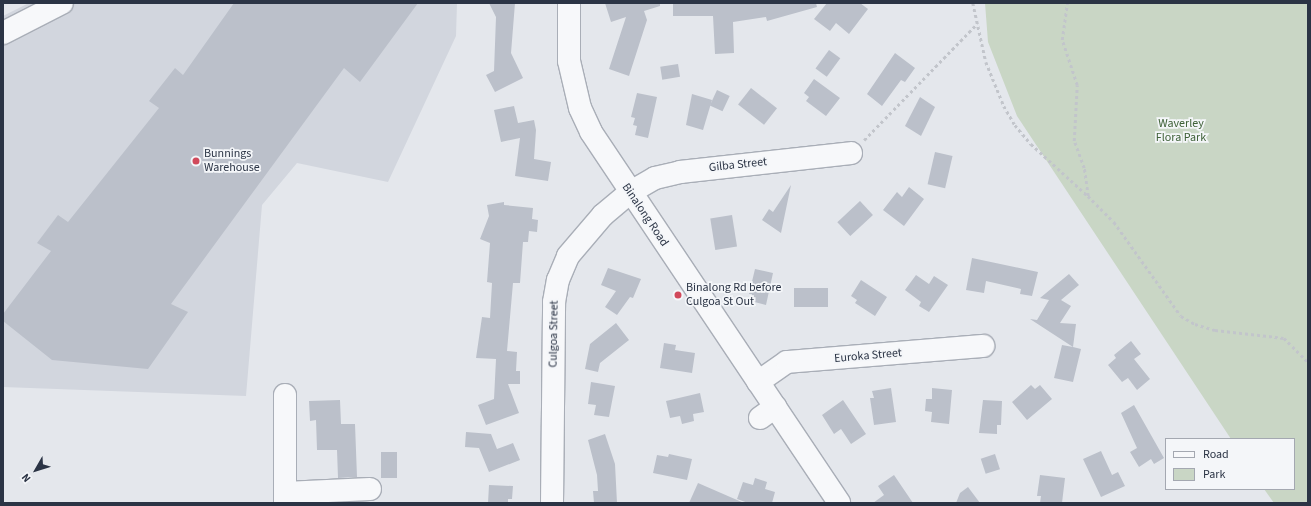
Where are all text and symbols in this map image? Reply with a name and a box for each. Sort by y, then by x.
park label: Waverley Flora Park [1156,117,1206,145]
place label: Bunnings Warehouse [204,147,260,175]
street label: Gilba Street [708,155,768,175]
marker: Bunnings Warehouse [191,156,201,166]
street label: Binalong Road [619,181,671,249]
place label: Binalong Rd before Culgoa St Out [686,281,781,309]
marker: Binalong Rd before Culgoa St Out [673,290,683,300]
street label: Culgoa Street [546,300,562,368]
street label: Euroka Street [834,346,902,366]
legend [1165,438,1295,490]
text: Road [1203,446,1229,463]
north arrow [16,450,56,490]
text: Park [1203,466,1225,483]
text: N [18,470,34,485]

